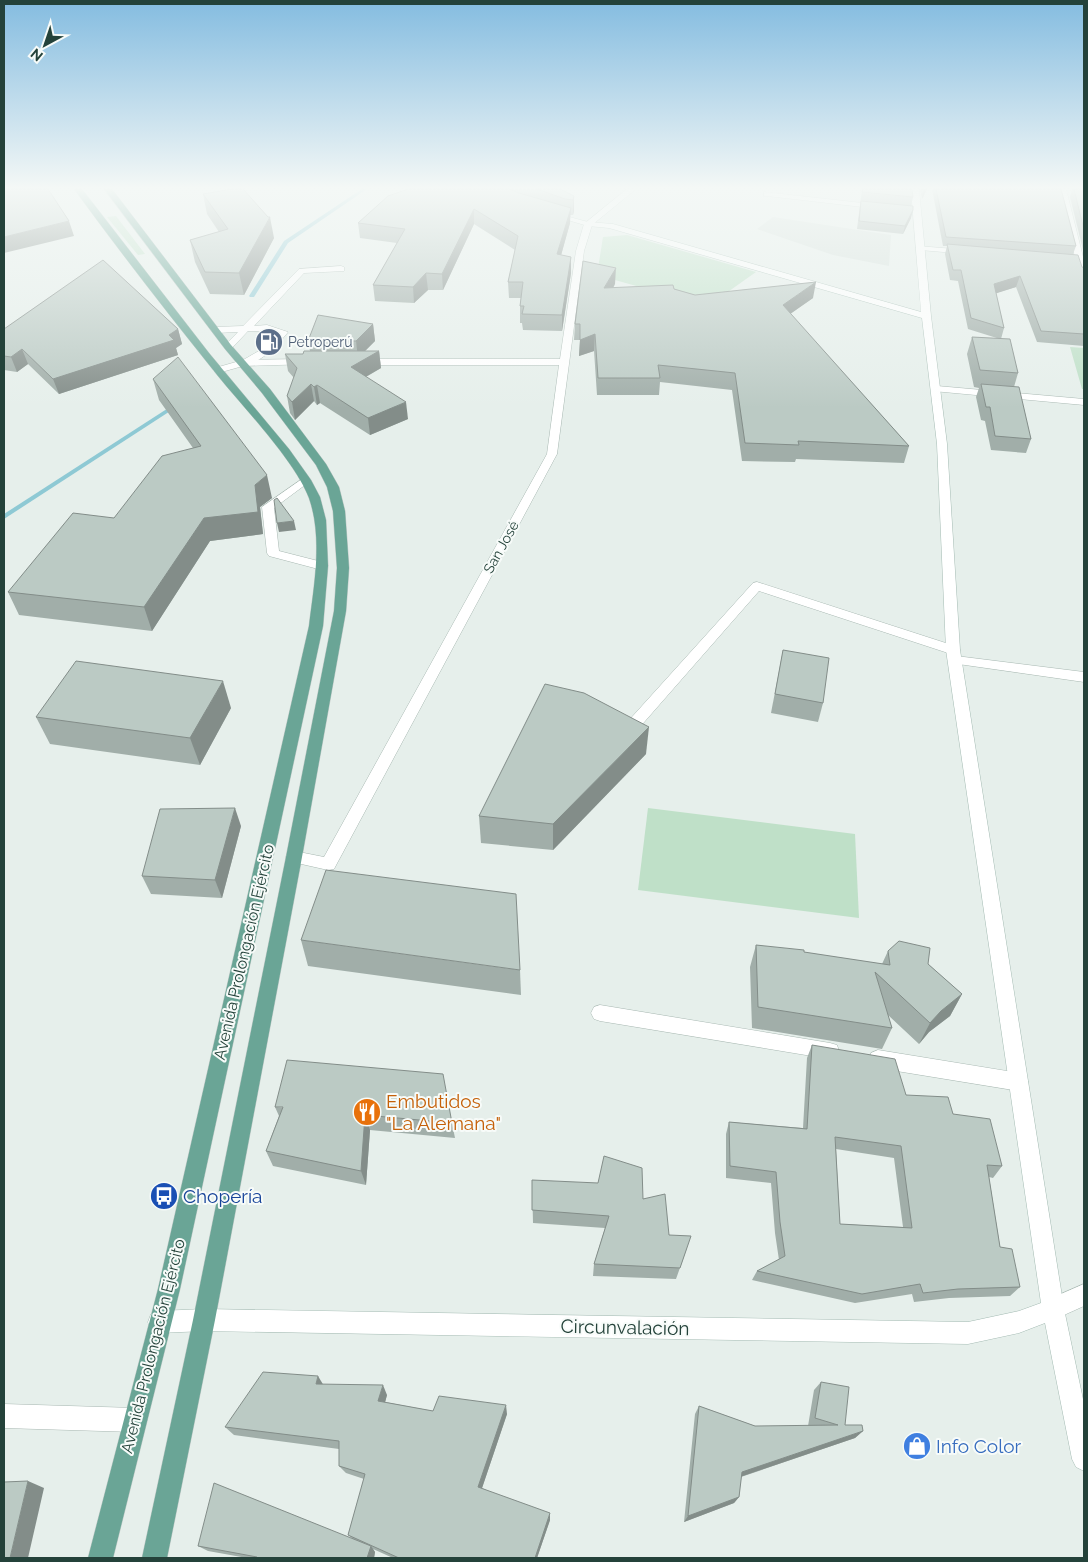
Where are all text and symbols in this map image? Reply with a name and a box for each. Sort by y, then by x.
north arrow [20,20,70,70]
text: N [27,45,46,65]
fuel station icon: Petroperú [254,327,284,357]
place label: Petroperú [288,334,353,350]
street label: San José [480,518,522,576]
street label: Avenida Prolongación Ejército [210,842,278,1062]
place label: Embutidos "La Alemana" [386,1090,501,1134]
restaurant icon: Embutidos "La Alemana" [352,1097,382,1127]
bus stop icon: Chopería [149,1181,179,1211]
place label: Chopería [183,1185,262,1207]
street label: Avenida Prolongación Ejército [117,1237,189,1455]
street label: Circunvalación [560,1315,690,1339]
shop icon: Info Color [902,1431,932,1461]
place label: Info Color [936,1435,1022,1457]

